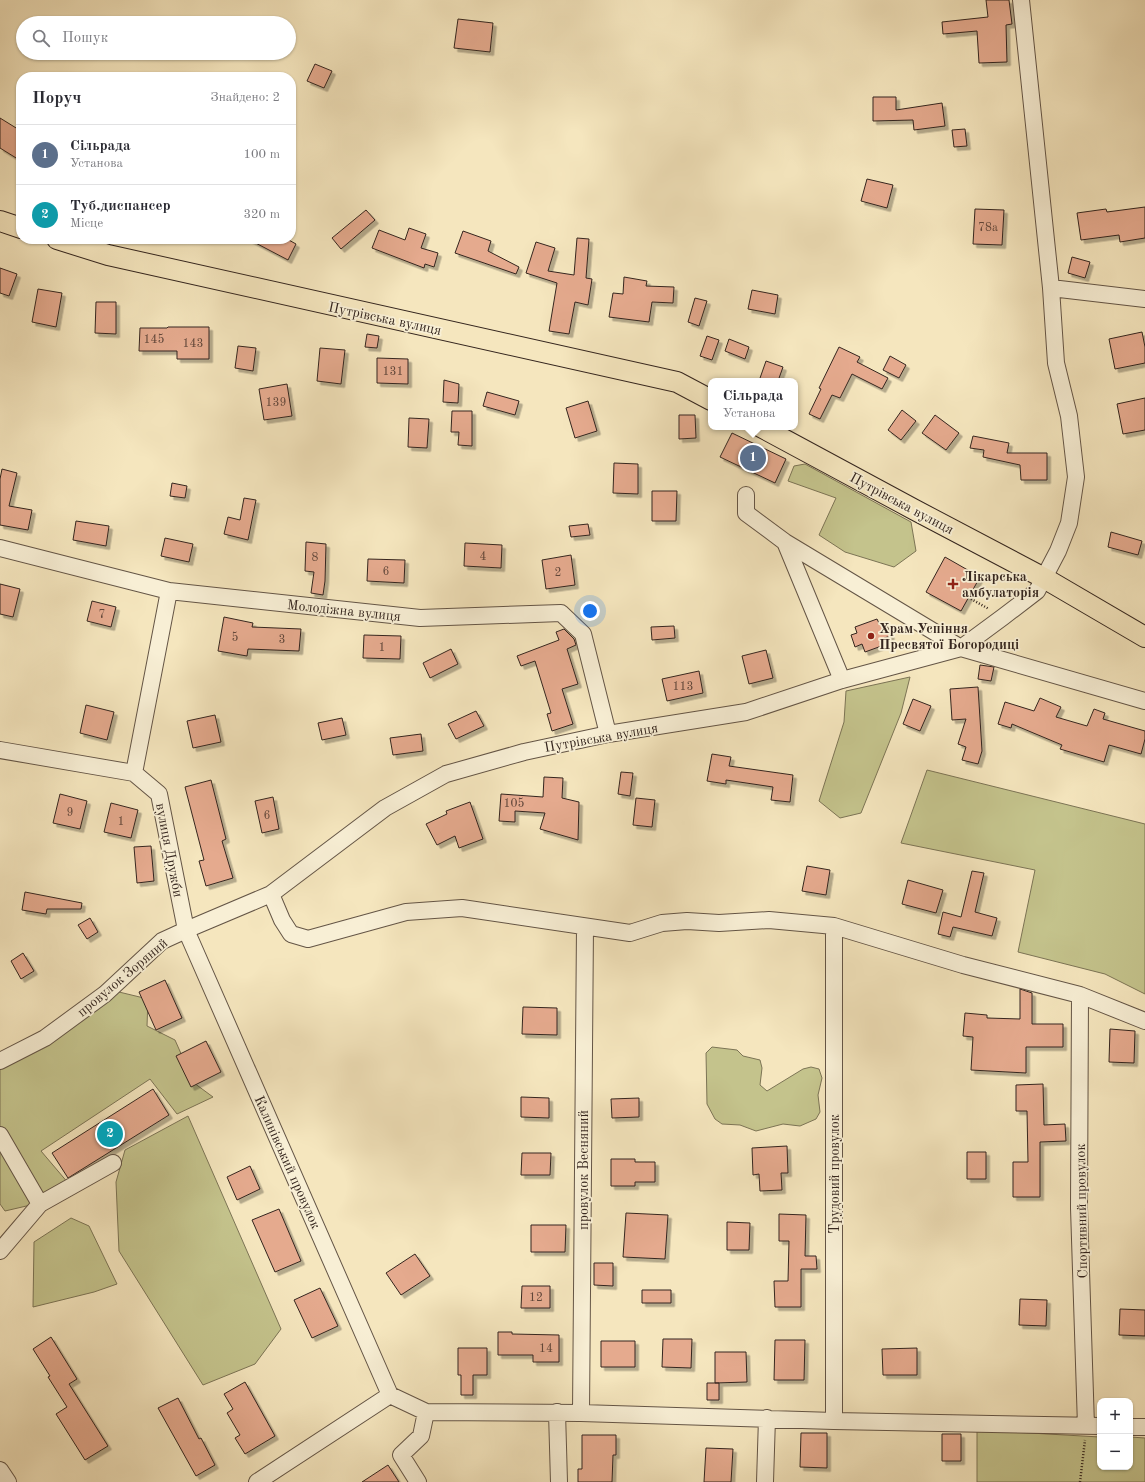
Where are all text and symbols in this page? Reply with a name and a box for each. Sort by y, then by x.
search box [16,16,296,60]
icon: search [30,27,52,49]
text: Пошук [62,31,108,46]
text: Поруч [32,90,81,107]
text: Знайдено: 2 [211,91,280,104]
text: Сільрада [70,139,131,154]
text: 1 [41,148,49,161]
text: 100 m [243,148,280,161]
text: Установа [70,157,123,170]
text: Туб.диспансер [70,199,171,214]
text: 2 [41,208,49,221]
text: 320 m [243,208,280,221]
text: Місце [70,217,103,230]
house number: 78a [978,222,998,234]
street label: Путрівська вулиця [327,300,443,338]
house number: 145 [144,333,164,346]
house number: 143 [183,338,203,350]
house number: 131 [383,366,403,378]
popup [708,378,798,430]
text: Сільрада [723,389,783,404]
house number: 139 [266,397,286,409]
text: Установа [723,407,776,420]
pin: 1 [740,443,766,473]
street label: Путрівська вулиця [847,471,956,537]
house number: 4 [480,551,487,563]
house number: 8 [312,552,319,564]
house number: 6 [383,566,390,578]
house number: 2 [555,567,561,579]
place label: Лікарська амбулаторія [962,570,1039,600]
marker: Лікарська амбулаторія [947,578,959,590]
street label: Молодіжна вулиця [286,598,402,624]
your location [580,601,600,621]
house number: 7 [99,609,105,621]
place label: Храм Успіння Пресвятої Богородиці [879,622,1019,652]
house number: 5 [232,631,239,644]
marker: Храм Успіння Пресвятої Богородиці [866,631,876,641]
house number: 3 [279,634,285,646]
house number: 1 [379,642,385,654]
house number: 113 [673,681,693,693]
street label: Путрівська вулиця [543,721,659,755]
house number: 105 [504,797,524,810]
street label: вулиця Дружби [153,802,185,898]
house number: 9 [67,807,73,819]
house number: 6 [264,810,271,822]
house number: 1 [118,816,124,828]
street label: провулок Зоряний [75,936,170,1019]
street label: Калинівський провулок [251,1094,323,1231]
street label: провулок Весняний [577,1110,591,1230]
street label: Трудовий провулок [828,1114,842,1234]
pin: 2 [97,1119,123,1149]
street label: Спортивний провулок [1074,1143,1090,1279]
house number: 12 [529,1292,543,1304]
house number: 14 [539,1343,553,1355]
map controls [1097,1398,1133,1470]
button: + [1097,1398,1133,1434]
button: − [1097,1434,1133,1470]

